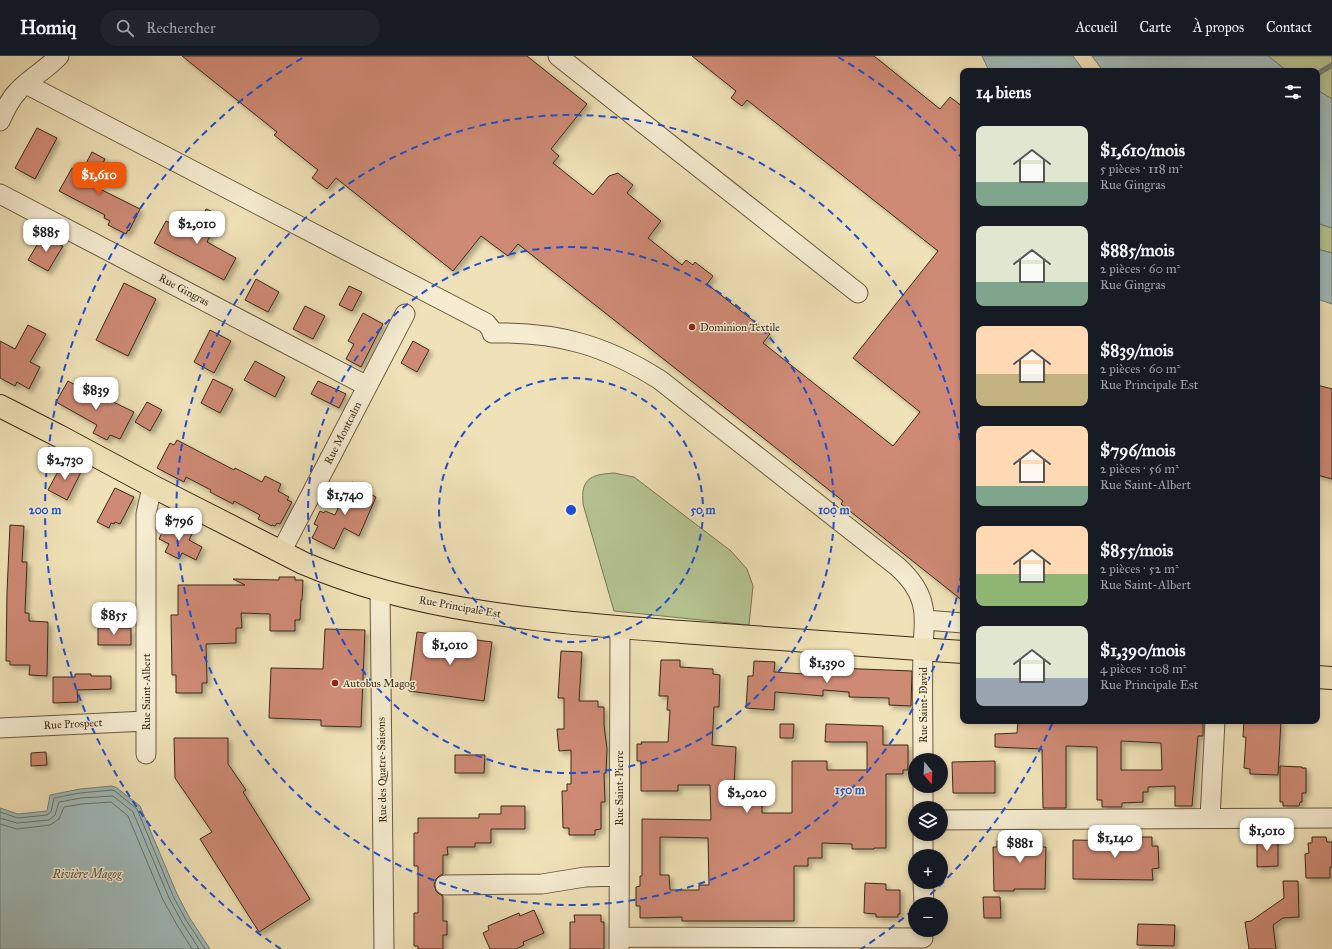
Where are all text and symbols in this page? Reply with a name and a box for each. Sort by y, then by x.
search box [100,10,380,46]
text: Homiq [20,16,76,39]
icon: search [114,17,136,39]
text: Rechercher [146,19,216,37]
text: Accueil [1075,19,1118,36]
text: Carte [1140,19,1171,36]
text: À propos [1193,19,1244,36]
text: Contact [1266,19,1312,36]
icon: filters [1282,81,1304,103]
text: 14 biens [976,82,1031,103]
text: $1,610/mois [1100,140,1185,161]
icon: home [1008,142,1056,190]
text: 5 pièces · 118 m² [1100,161,1183,177]
pin: $1,610 [66,162,132,196]
text: $1,610 [81,167,117,183]
text: Rue Gingras [1100,177,1165,193]
pin: $2,010 [164,211,230,245]
text: $2,010 [178,216,216,232]
pin: $885 [22,219,70,253]
text: $885 [32,224,60,240]
text: $885/mois [1100,240,1174,261]
icon: home [1008,242,1056,290]
text: 2 pièces · 60 m² [1100,261,1180,277]
street label: Rue Gingras [156,271,212,309]
text: Rue Gingras [1100,277,1165,293]
place label: Dominion Textile [700,321,780,334]
marker: Dominion Textile [687,322,697,332]
text: $839/mois [1100,340,1174,361]
icon: home [1008,342,1056,390]
text: 2 pièces · 60 m² [1100,361,1180,377]
pin: $839 [72,377,120,411]
text: Rue Principale Est [1100,377,1198,393]
text: $839 [83,382,109,398]
street label: Rue Montcalm [322,399,365,467]
text: $796/mois [1100,440,1176,461]
icon: home [1008,442,1056,490]
pin: $2,730 [32,447,98,481]
text: $2,730 [47,452,83,468]
text: 2 pièces · 56 m² [1100,461,1179,477]
text: Rue Saint-Albert [1100,477,1191,493]
pin: $1,740 [312,482,378,516]
text: $1,740 [327,487,364,503]
text: 200 m [29,503,62,517]
centre of rings [564,503,578,517]
text: 50 m [690,503,717,517]
text: 100 m [818,503,851,517]
pin: $796 [155,508,203,542]
text: $796 [165,513,193,529]
text: $855/mois [1100,540,1173,561]
icon: home [1008,542,1056,590]
text: 2 pièces · 52 m² [1100,561,1179,577]
text: Rue Saint-Albert [1100,577,1191,593]
street label: Rue Principale Est [418,593,502,621]
pin: $855 [90,602,138,636]
text: $855 [101,607,127,623]
pin: $1,010 [417,632,483,666]
text: $1,010 [432,637,468,653]
text: $1,390/mois [1100,640,1186,661]
icon: home [1008,642,1056,690]
pin: $1,390 [794,650,860,684]
street label: Rue Saint-Albert [140,653,153,731]
text: $1,390 [809,655,845,671]
text: 4 pièces · 108 m² [1100,661,1187,677]
street label: Rue Saint-David [917,667,930,743]
place label: Autobus Magog [342,677,416,690]
text: Rue Principale Est [1100,677,1198,693]
marker: Autobus Magog [330,678,340,688]
street label: Rue Prospect [43,716,103,732]
street label: Rue des Quatre-Saisons [375,717,389,823]
street label: Rue Saint-Pierre [613,750,626,826]
north arrow [908,753,948,793]
map controls [908,753,948,937]
pin: $2,020 [714,780,780,814]
text: 150 m [835,783,866,797]
text: $2,020 [727,785,767,801]
button: layers [908,801,948,841]
pin: $1,010 [1234,818,1300,852]
text: $1,010 [1249,823,1285,839]
pin: $1,140 [1082,825,1148,859]
pin: $881 [996,830,1044,864]
text: $1,140 [1097,830,1133,846]
text: $881 [1007,835,1033,851]
button: + [908,849,948,889]
water label: Rivière Magog [52,867,123,881]
button: − [908,897,948,937]

